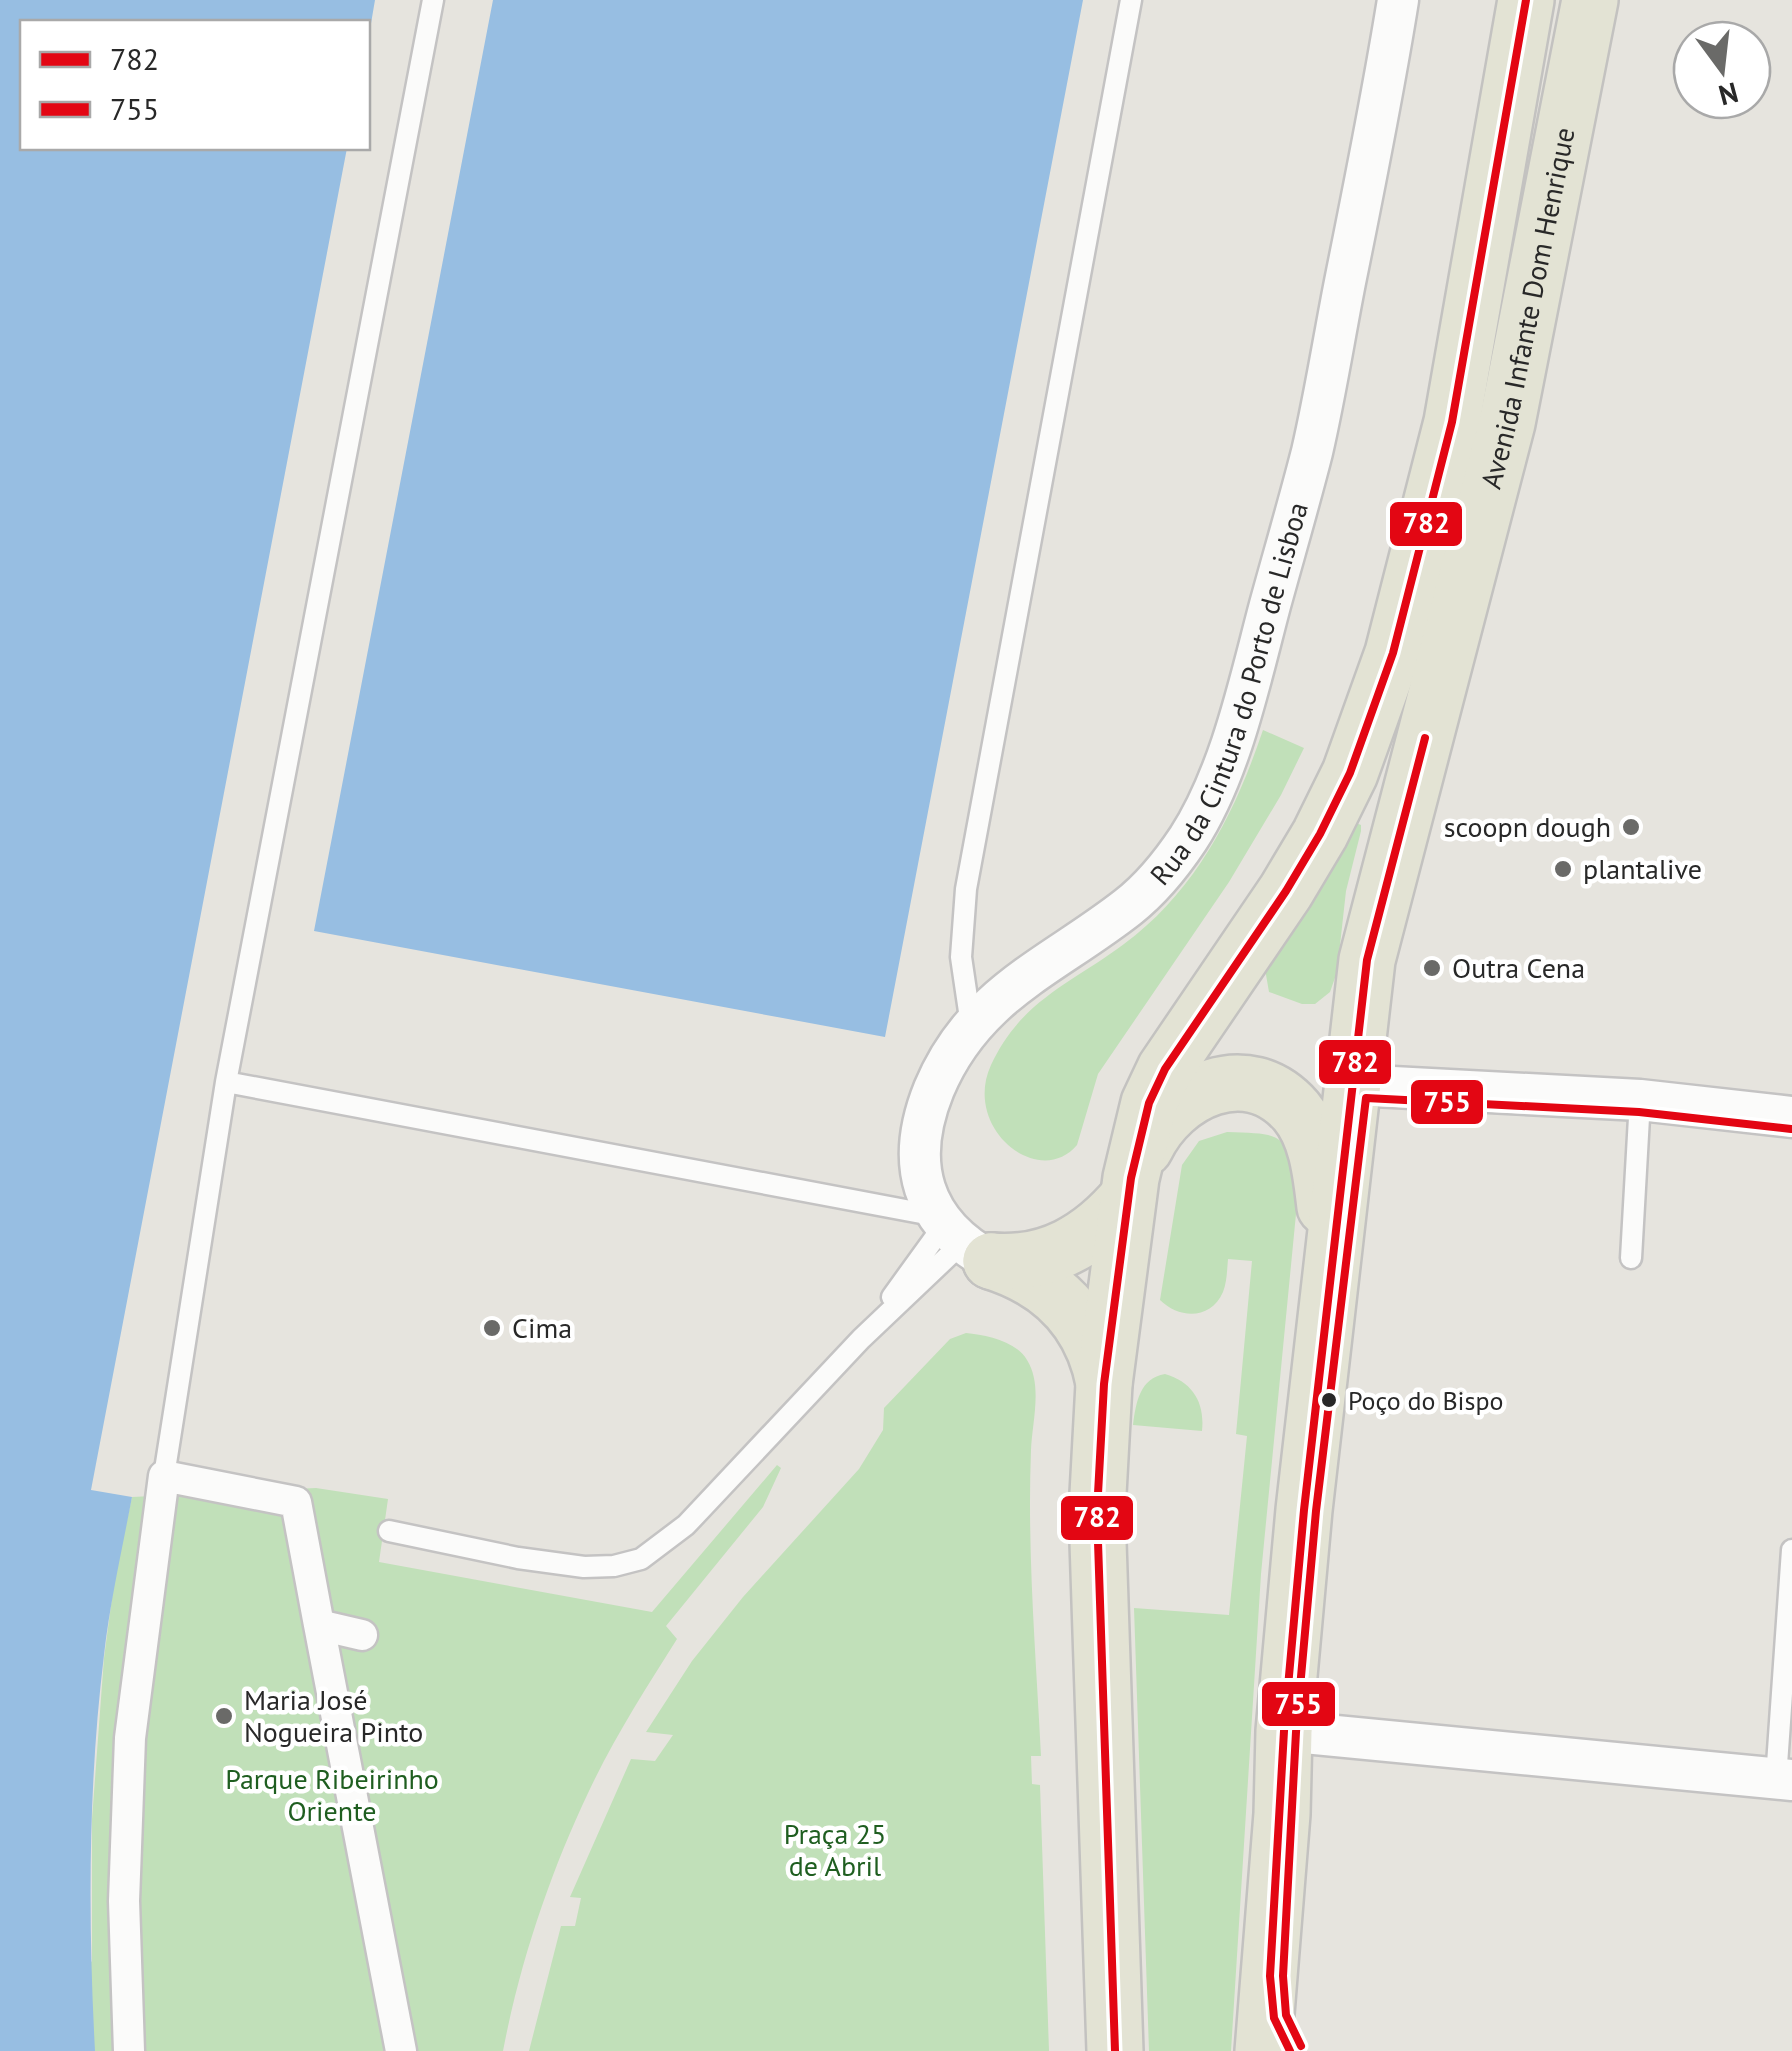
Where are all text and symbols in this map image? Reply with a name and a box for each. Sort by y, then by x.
legend [20,20,370,150]
north arrow [1672,20,1772,120]
text: 782 [110,39,159,78]
text: N [1715,74,1742,115]
text: 755 [110,89,159,128]
street label: Avenida Infante Dom Henrique [1472,124,1583,493]
street label: Rua da Cintura do Porto de Lisboa [1141,498,1316,892]
line badge: 782 [1388,500,1464,548]
text: 782 [1402,504,1450,541]
place label: scoopn dough [1444,808,1611,845]
marker: scoopn dough [1620,816,1642,838]
place label: plantalive [1583,850,1702,887]
marker: plantalive [1552,858,1574,880]
place label: Outra Cena [1452,949,1585,986]
marker: Outra Cena [1421,957,1443,979]
line badge: 782 [1317,1038,1393,1086]
text: 782 [1331,1043,1379,1080]
line badge: 755 [1409,1078,1485,1126]
text: 755 [1423,1083,1471,1120]
place label: Cima [512,1309,572,1346]
marker: Cima [481,1317,503,1339]
place label: Poço do Bispo [1348,1384,1504,1417]
marker: Poço do Bispo [1319,1390,1339,1410]
line badge: 782 [1059,1494,1135,1542]
text: 782 [1073,1498,1121,1535]
line badge: 755 [1260,1680,1337,1728]
place label: Maria José Nogueira Pinto [244,1681,423,1750]
text: 755 [1274,1685,1322,1722]
marker: Maria José Nogueira Pinto [213,1705,235,1727]
park label: Parque Ribeirinho Oriente [225,1760,439,1829]
park label: Praça 25 de Abril [784,1815,886,1884]

